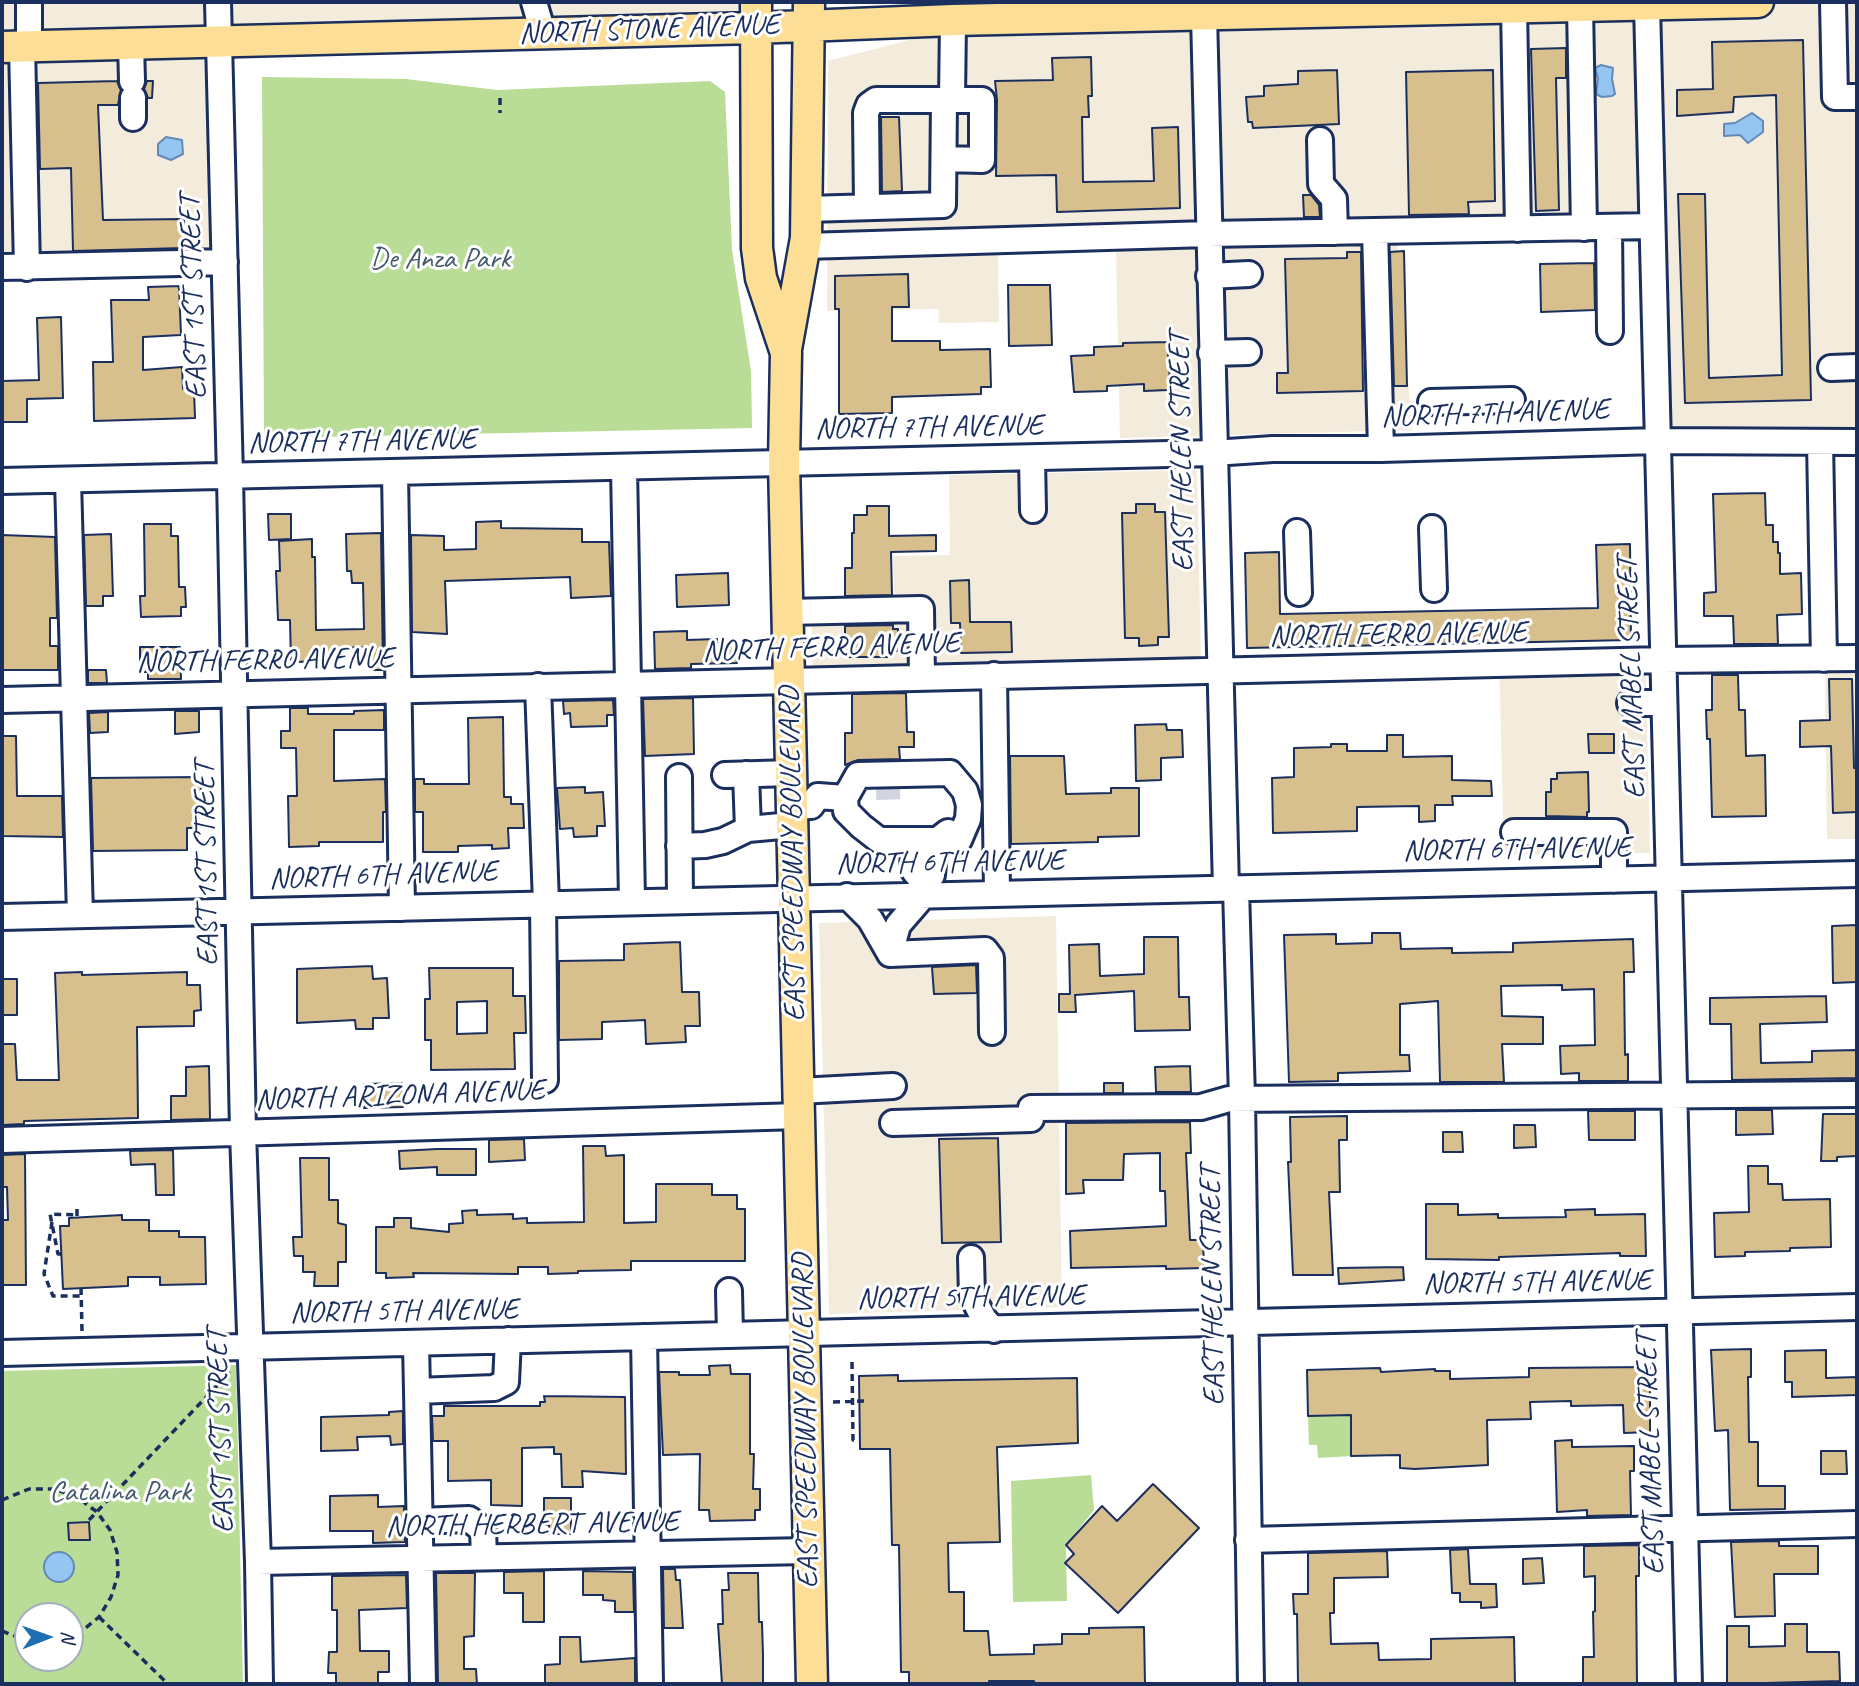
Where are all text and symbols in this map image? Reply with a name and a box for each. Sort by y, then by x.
street label: NORTH STONE AVENUE [518,7,780,53]
street label: EAST 1ST STREET [172,194,216,400]
park label: De Anza Park [370,241,510,277]
street label: EAST HELEN STREET [1162,332,1202,572]
street label: NORTH 7TH AVENUE [1380,392,1610,436]
street label: NORTH 7TH AVENUE [815,408,1043,448]
street label: NORTH 7TH AVENUE [248,422,476,462]
street label: EAST MABEL STREET [1610,557,1654,799]
street label: NORTH FERRO AVENUE [1269,615,1527,655]
street label: NORTH FERRO AVENUE [702,626,960,670]
street label: NORTH FERRO AVENUE [136,641,394,681]
street label: EAST SPEEDWAY BOULEVARD [772,686,814,1022]
street label: EAST 1ST STREET [187,762,227,966]
street label: NORTH 6TH AVENUE [1403,830,1631,870]
street label: NORTH 6TH AVENUE [836,843,1064,883]
street label: NORTH 6TH AVENUE [268,854,498,898]
street label: NORTH ARIZONA AVENUE [255,1073,545,1119]
street label: EAST HELEN STREET [1193,1166,1233,1406]
street label: EAST SPEEDWAY BOULEVARD [785,1253,827,1589]
street label: NORTH 5TH AVENUE [1423,1263,1651,1303]
street label: NORTH 5TH AVENUE [857,1278,1085,1318]
street label: NORTH 5TH AVENUE [290,1292,518,1332]
street label: EAST 1ST STREET [199,1328,243,1534]
street label: EAST MABEL STREET [1629,1333,1673,1575]
park label: Catalina Park [49,1474,191,1510]
street label: NORTH HERBERT AVENUE [385,1504,679,1546]
north arrow [14,1602,84,1672]
text: N [56,1631,80,1643]

